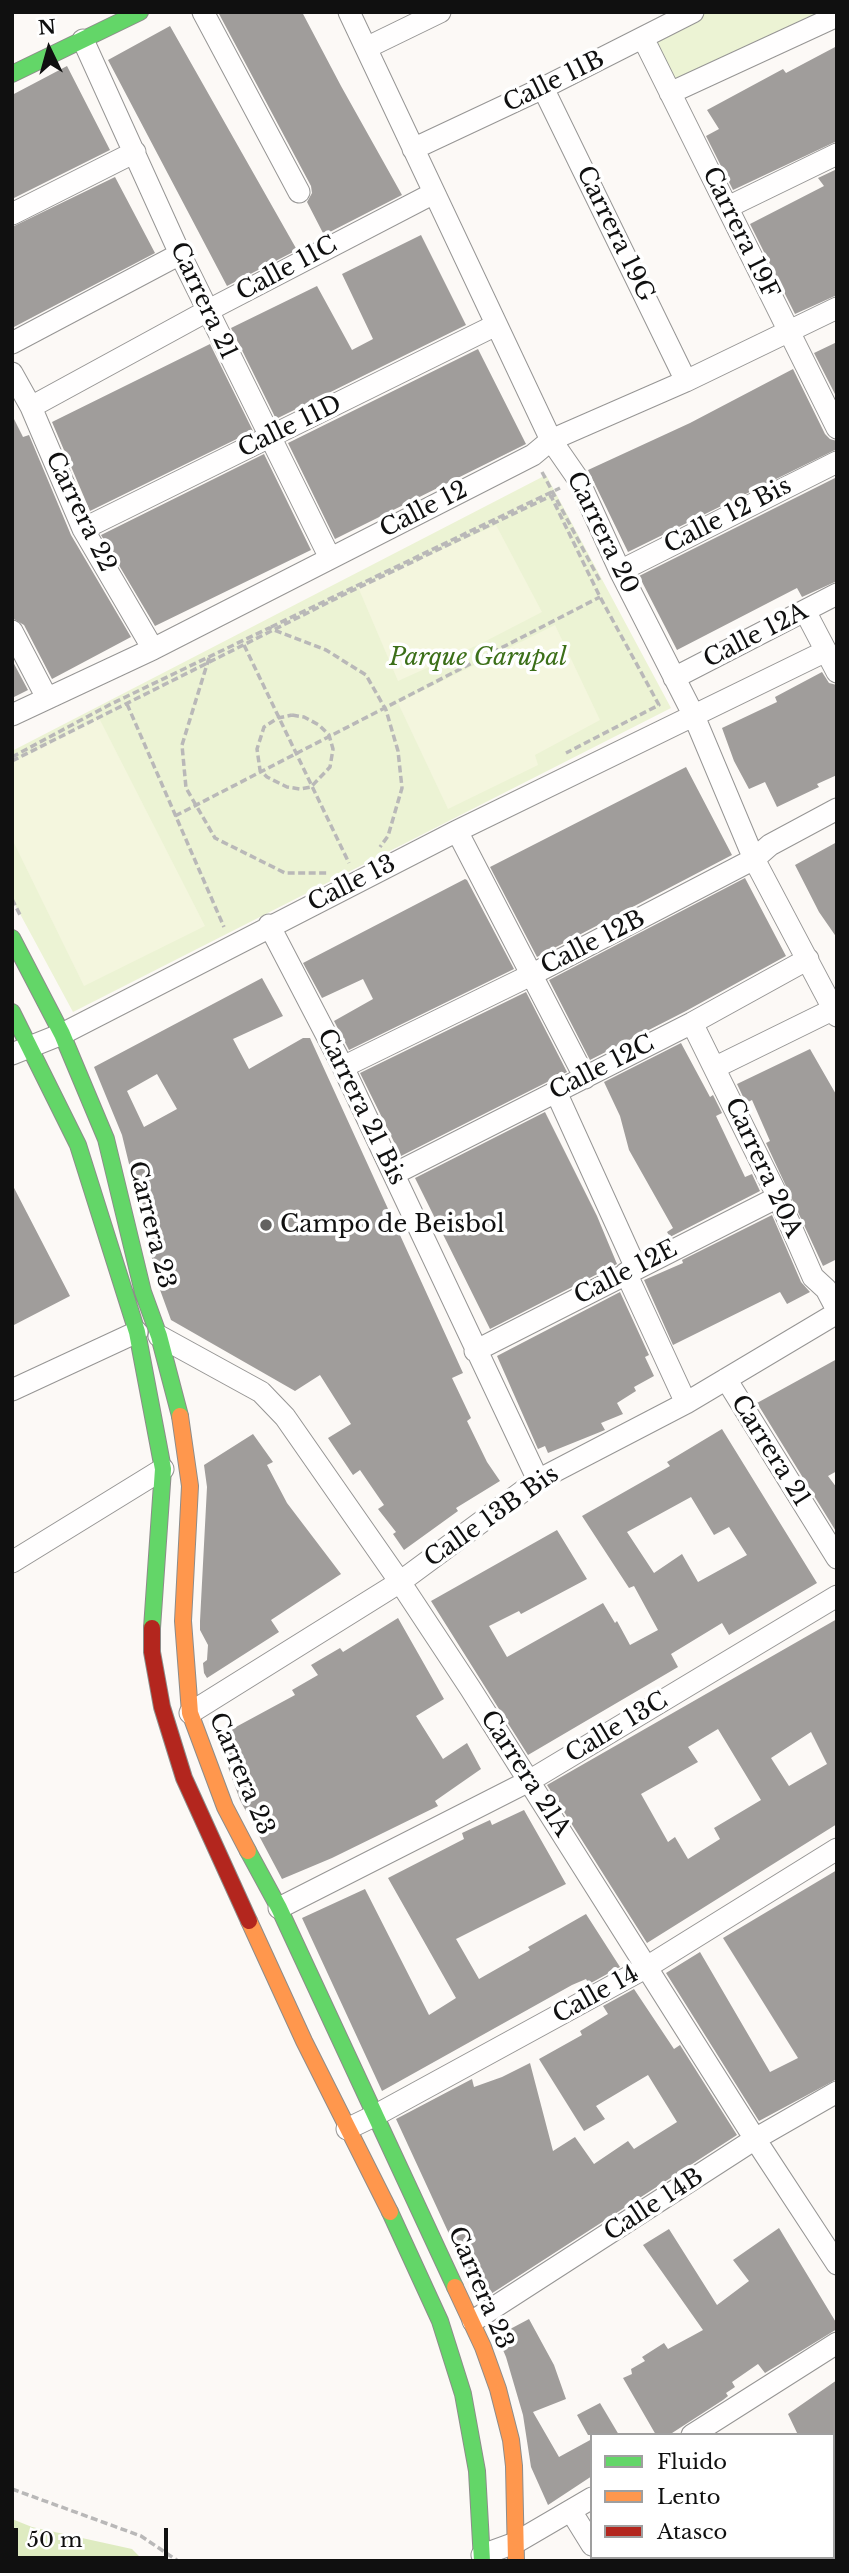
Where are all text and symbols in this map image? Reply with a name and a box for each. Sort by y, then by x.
north arrow [14,14,84,84]
text: N [37,15,57,40]
street label: Calle 11B [499,45,609,119]
street label: Carrera 19G [570,161,660,307]
street label: Carrera 19F [696,163,784,303]
street label: Calle 11C [232,231,342,307]
street label: Carrera 21 [163,238,243,364]
street label: Calle 11D [234,390,346,464]
street label: Carrera 22 [39,447,121,577]
street label: Carrera 20 [560,467,644,599]
street label: Calle 12 Bis [660,472,796,560]
street label: Calle 12 [375,476,473,544]
street label: Calle 12A [699,598,813,674]
park label: Parque Garupal [389,644,567,672]
street label: Calle 13 [303,850,401,918]
street label: Calle 12B [536,905,650,981]
street label: Carrera 21 Bis [311,1024,411,1190]
street label: Calle 12C [545,1029,659,1107]
street label: Carrera 20A [718,1094,808,1242]
street label: Carrera 23 [121,1158,181,1292]
place label: Campo de Beisbol [280,1211,504,1239]
marker: Campo de Beisbol [258,1217,274,1233]
street label: Calle 12E [570,1235,682,1311]
street label: Carrera 21 [724,1390,816,1512]
street label: Calle 13B Bis [419,1460,565,1574]
street label: Calle 13C [561,1686,673,1770]
street label: Carrera 21A [474,1706,576,1842]
street label: Carrera 23 [202,1708,280,1840]
street label: Calle 14 [548,1960,644,2030]
street label: Calle 14B [599,2162,709,2248]
street label: Carrera 23 [441,2222,519,2354]
legend [590,2433,835,2559]
text: Fluido [657,2449,727,2475]
text: Lento [657,2484,720,2510]
scale bar [18,2514,172,2558]
text: Atasco [657,2519,727,2545]
text: 50 m [27,2527,82,2553]

